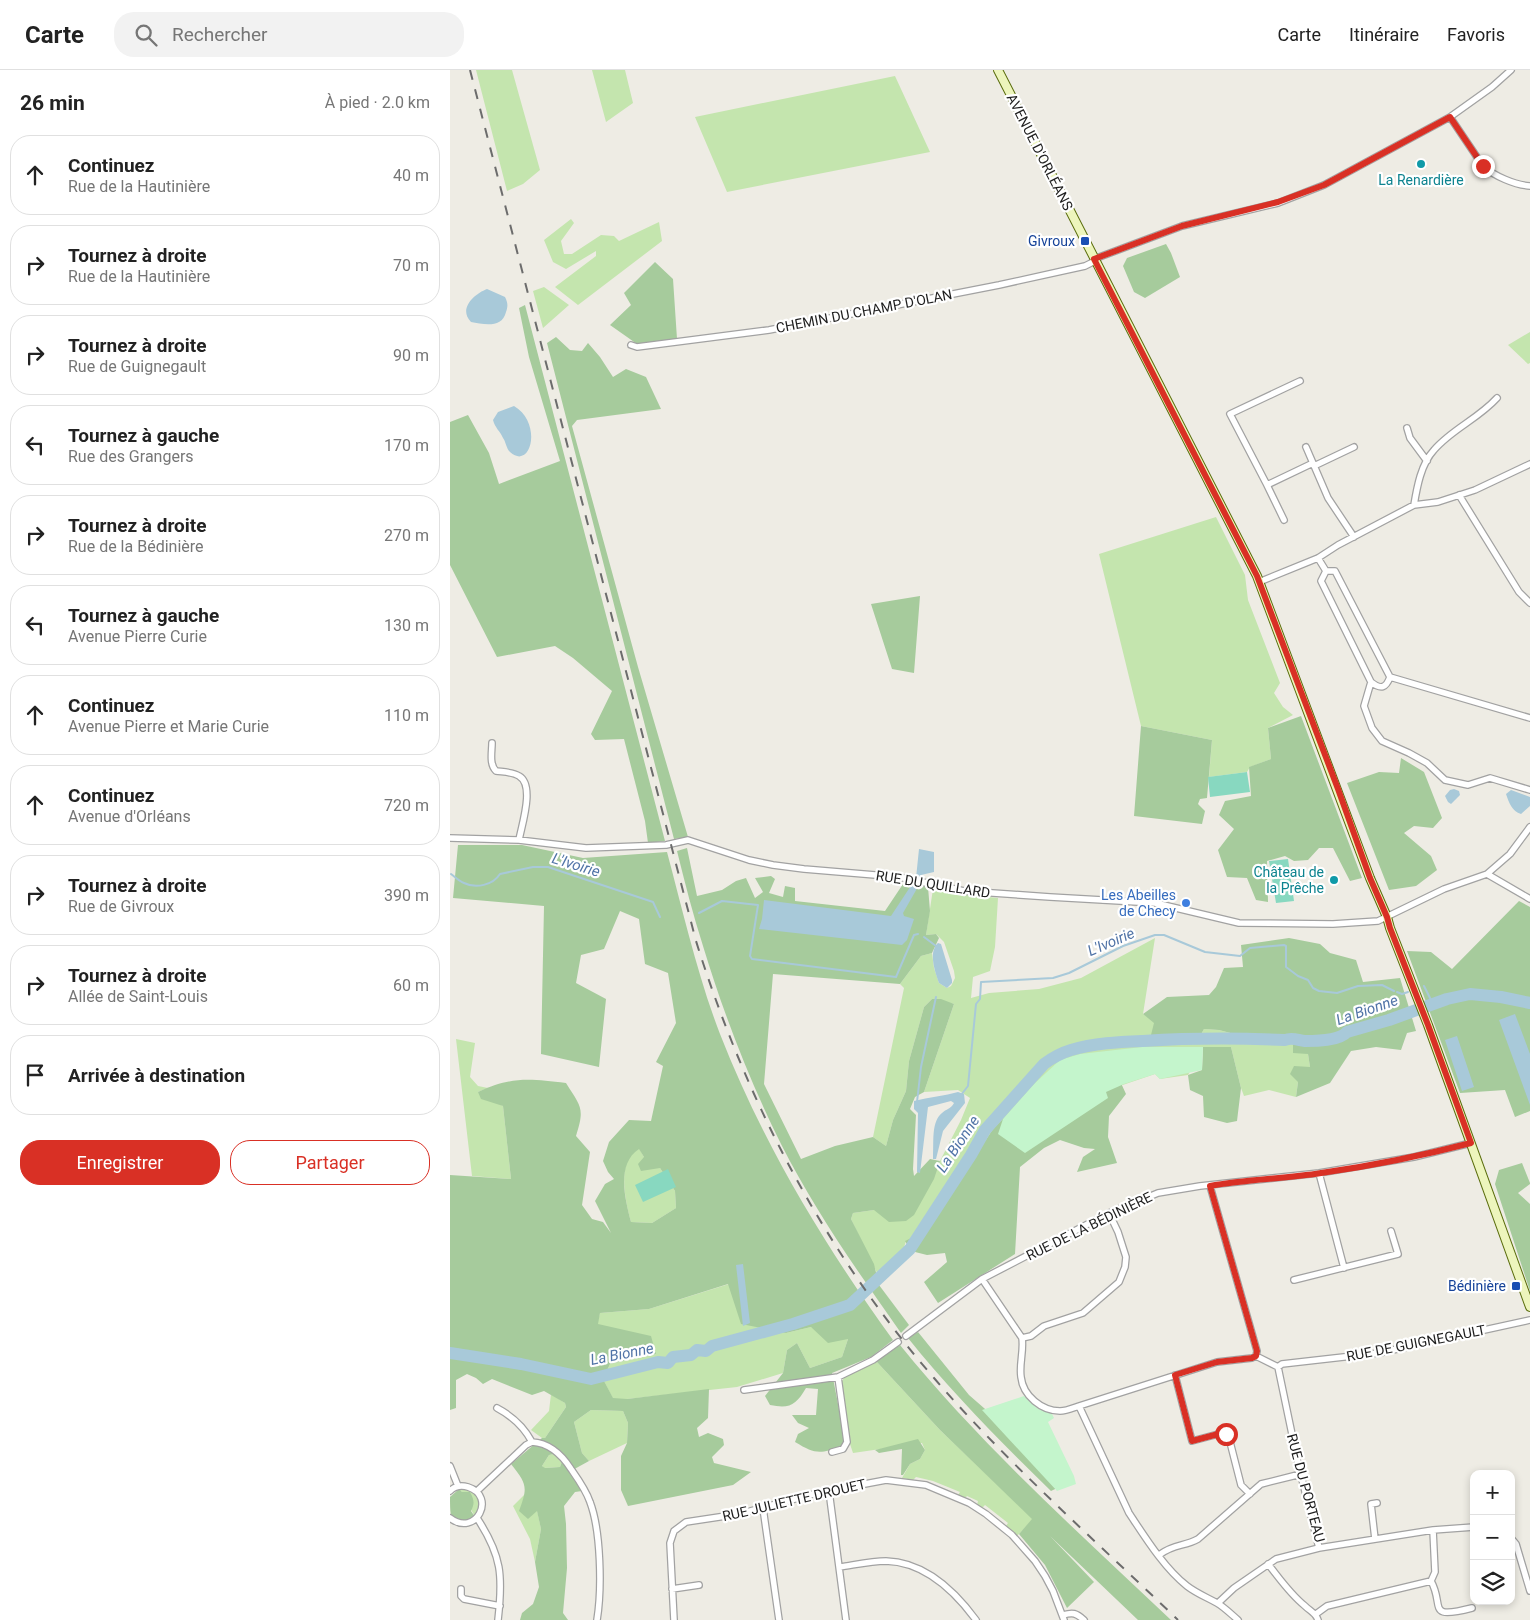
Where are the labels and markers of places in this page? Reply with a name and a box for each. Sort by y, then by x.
marker: La Renardière [1415,158,1427,170]
place label: La Renardière [1378,172,1464,188]
place label: Givroux [1028,233,1075,249]
marker: Givroux [1079,235,1091,247]
place label: Château de la Prêche [1253,864,1324,896]
marker: Château de la Prêche [1328,874,1340,886]
place label: Les Abeilles de Checy [1101,887,1176,919]
marker: Les Abeilles de Checy [1180,897,1192,909]
place label: Bédinière [1448,1278,1506,1294]
marker: Bédinière [1510,1280,1522,1292]

